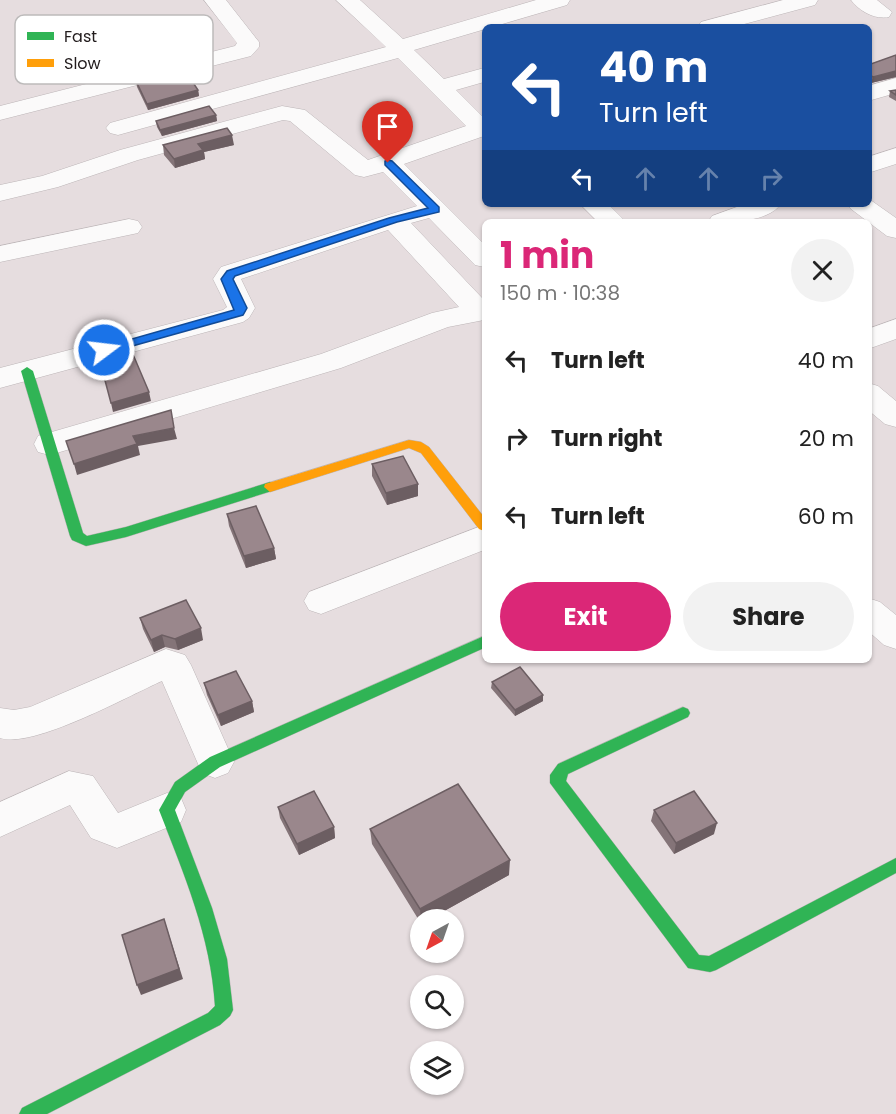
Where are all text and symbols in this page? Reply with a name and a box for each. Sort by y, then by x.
legend [15,15,213,84]
text: Fast [64,25,97,48]
text: 40 m [599,38,708,97]
icon: left [500,48,578,126]
text: Slow [64,52,101,75]
text: Turn left [599,94,708,131]
pin [362,101,413,163]
icon: arrive [371,110,404,143]
icon: left [566,162,599,195]
icon: ahead [629,162,662,195]
icon: ahead [692,162,725,195]
icon: right [755,162,788,195]
text: 1 min [500,230,594,281]
button: close [791,239,854,302]
text: 150 m · 10:38 [500,279,620,307]
position arrow [72,318,136,382]
icon: left [500,344,533,377]
text: Turn left [551,345,645,376]
text: 40 m [798,345,854,376]
icon: right [500,422,533,455]
text: Turn right [551,423,662,454]
text: 20 m [799,423,854,454]
icon: left [500,500,533,533]
text: Turn left [551,501,645,532]
text: 60 m [798,501,854,532]
button: Exit [500,582,671,651]
button: Share [683,582,854,651]
north arrow [410,909,464,963]
map controls [410,909,464,1095]
button: search [410,975,464,1029]
button: layers [410,1041,464,1095]

